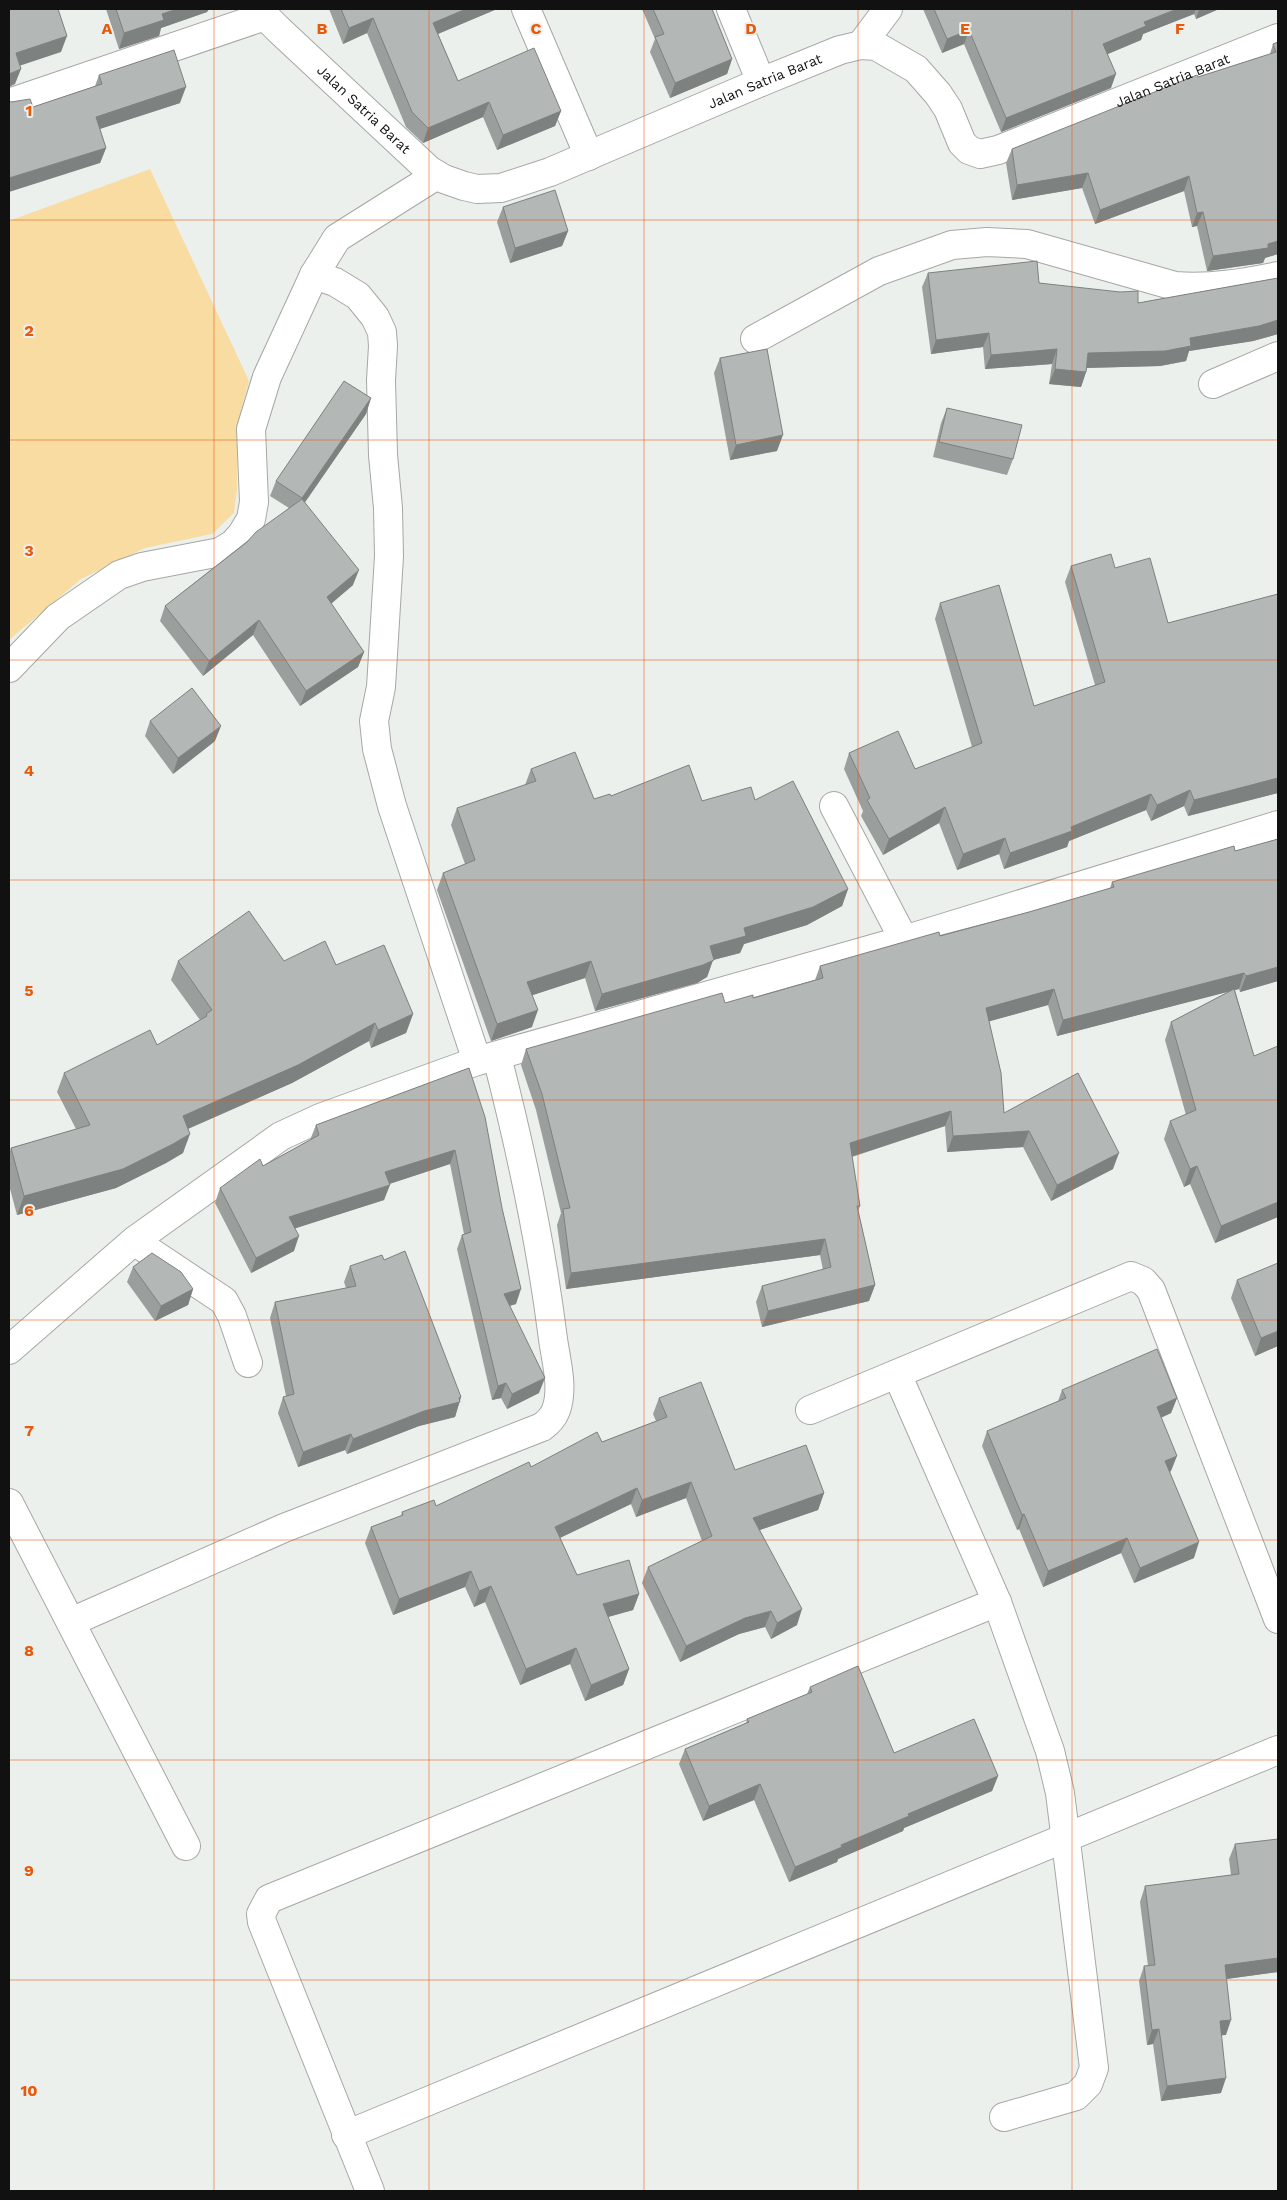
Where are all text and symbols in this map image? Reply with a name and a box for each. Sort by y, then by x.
text: A [102,19,113,38]
text: B [317,19,328,38]
text: C [531,19,542,38]
text: D [745,19,757,38]
text: E [960,19,970,38]
text: F [1175,19,1185,38]
street label: Jalan Satria Barat [706,50,824,112]
street label: Jalan Satria Barat [1113,50,1232,110]
street label: Jalan Satria Barat [314,62,414,157]
text: 1 [26,101,32,120]
text: 2 [24,321,34,340]
text: 3 [24,541,34,560]
text: 4 [24,761,34,780]
text: 5 [24,981,34,1000]
text: 6 [24,1201,34,1220]
text: 7 [24,1421,34,1440]
text: 8 [24,1641,34,1660]
text: 9 [24,1861,34,1880]
text: 10 [20,2081,38,2100]

